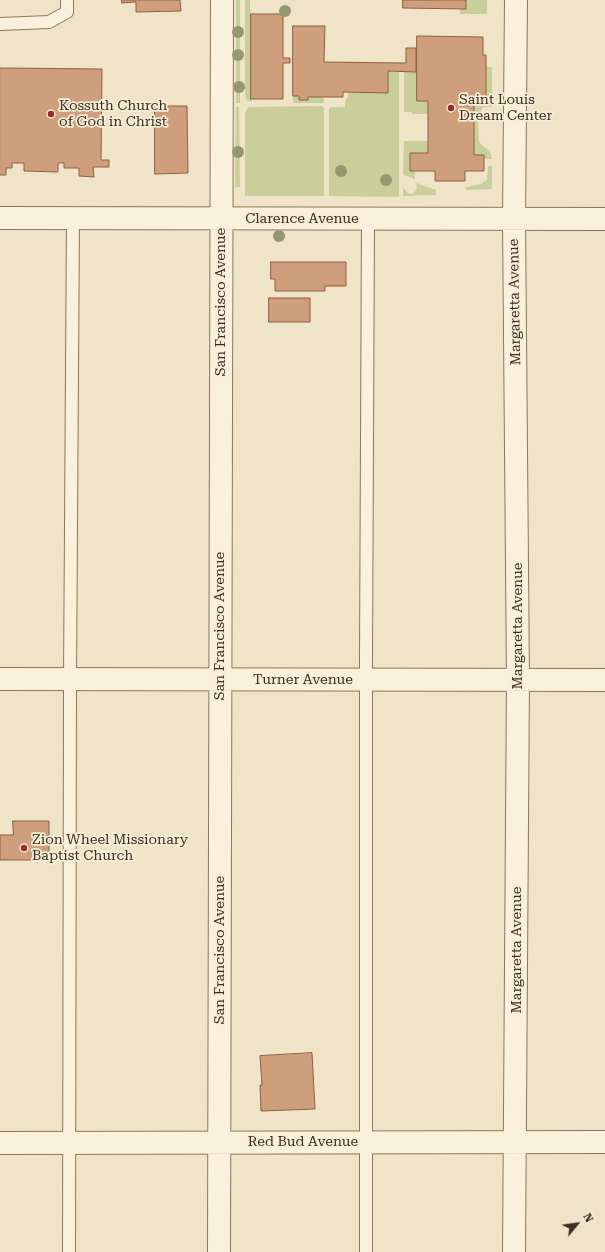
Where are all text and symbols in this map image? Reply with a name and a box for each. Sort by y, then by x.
place label: Saint Louis Dream Center [459,92,552,124]
place label: Kossuth Church of God in Christ [59,98,167,130]
marker: Saint Louis Dream Center [446,103,456,113]
marker: Kossuth Church of God in Christ [46,109,56,119]
street label: Clarence Avenue [245,211,359,227]
street label: San Francisco Avenue [213,228,229,376]
street label: Margaretta Avenue [505,238,525,366]
street label: San Francisco Avenue [212,552,228,700]
street label: Margaretta Avenue [510,563,526,689]
street label: Turner Avenue [253,672,353,688]
place label: Zion Wheel Missionary Baptist Church [32,832,188,864]
marker: Zion Wheel Missionary Baptist Church [19,843,29,853]
street label: San Francisco Avenue [212,876,228,1024]
street label: Margaretta Avenue [509,887,525,1013]
street label: Red Bud Avenue [248,1134,358,1150]
north arrow [557,1204,597,1244]
text: N [580,1211,596,1225]

